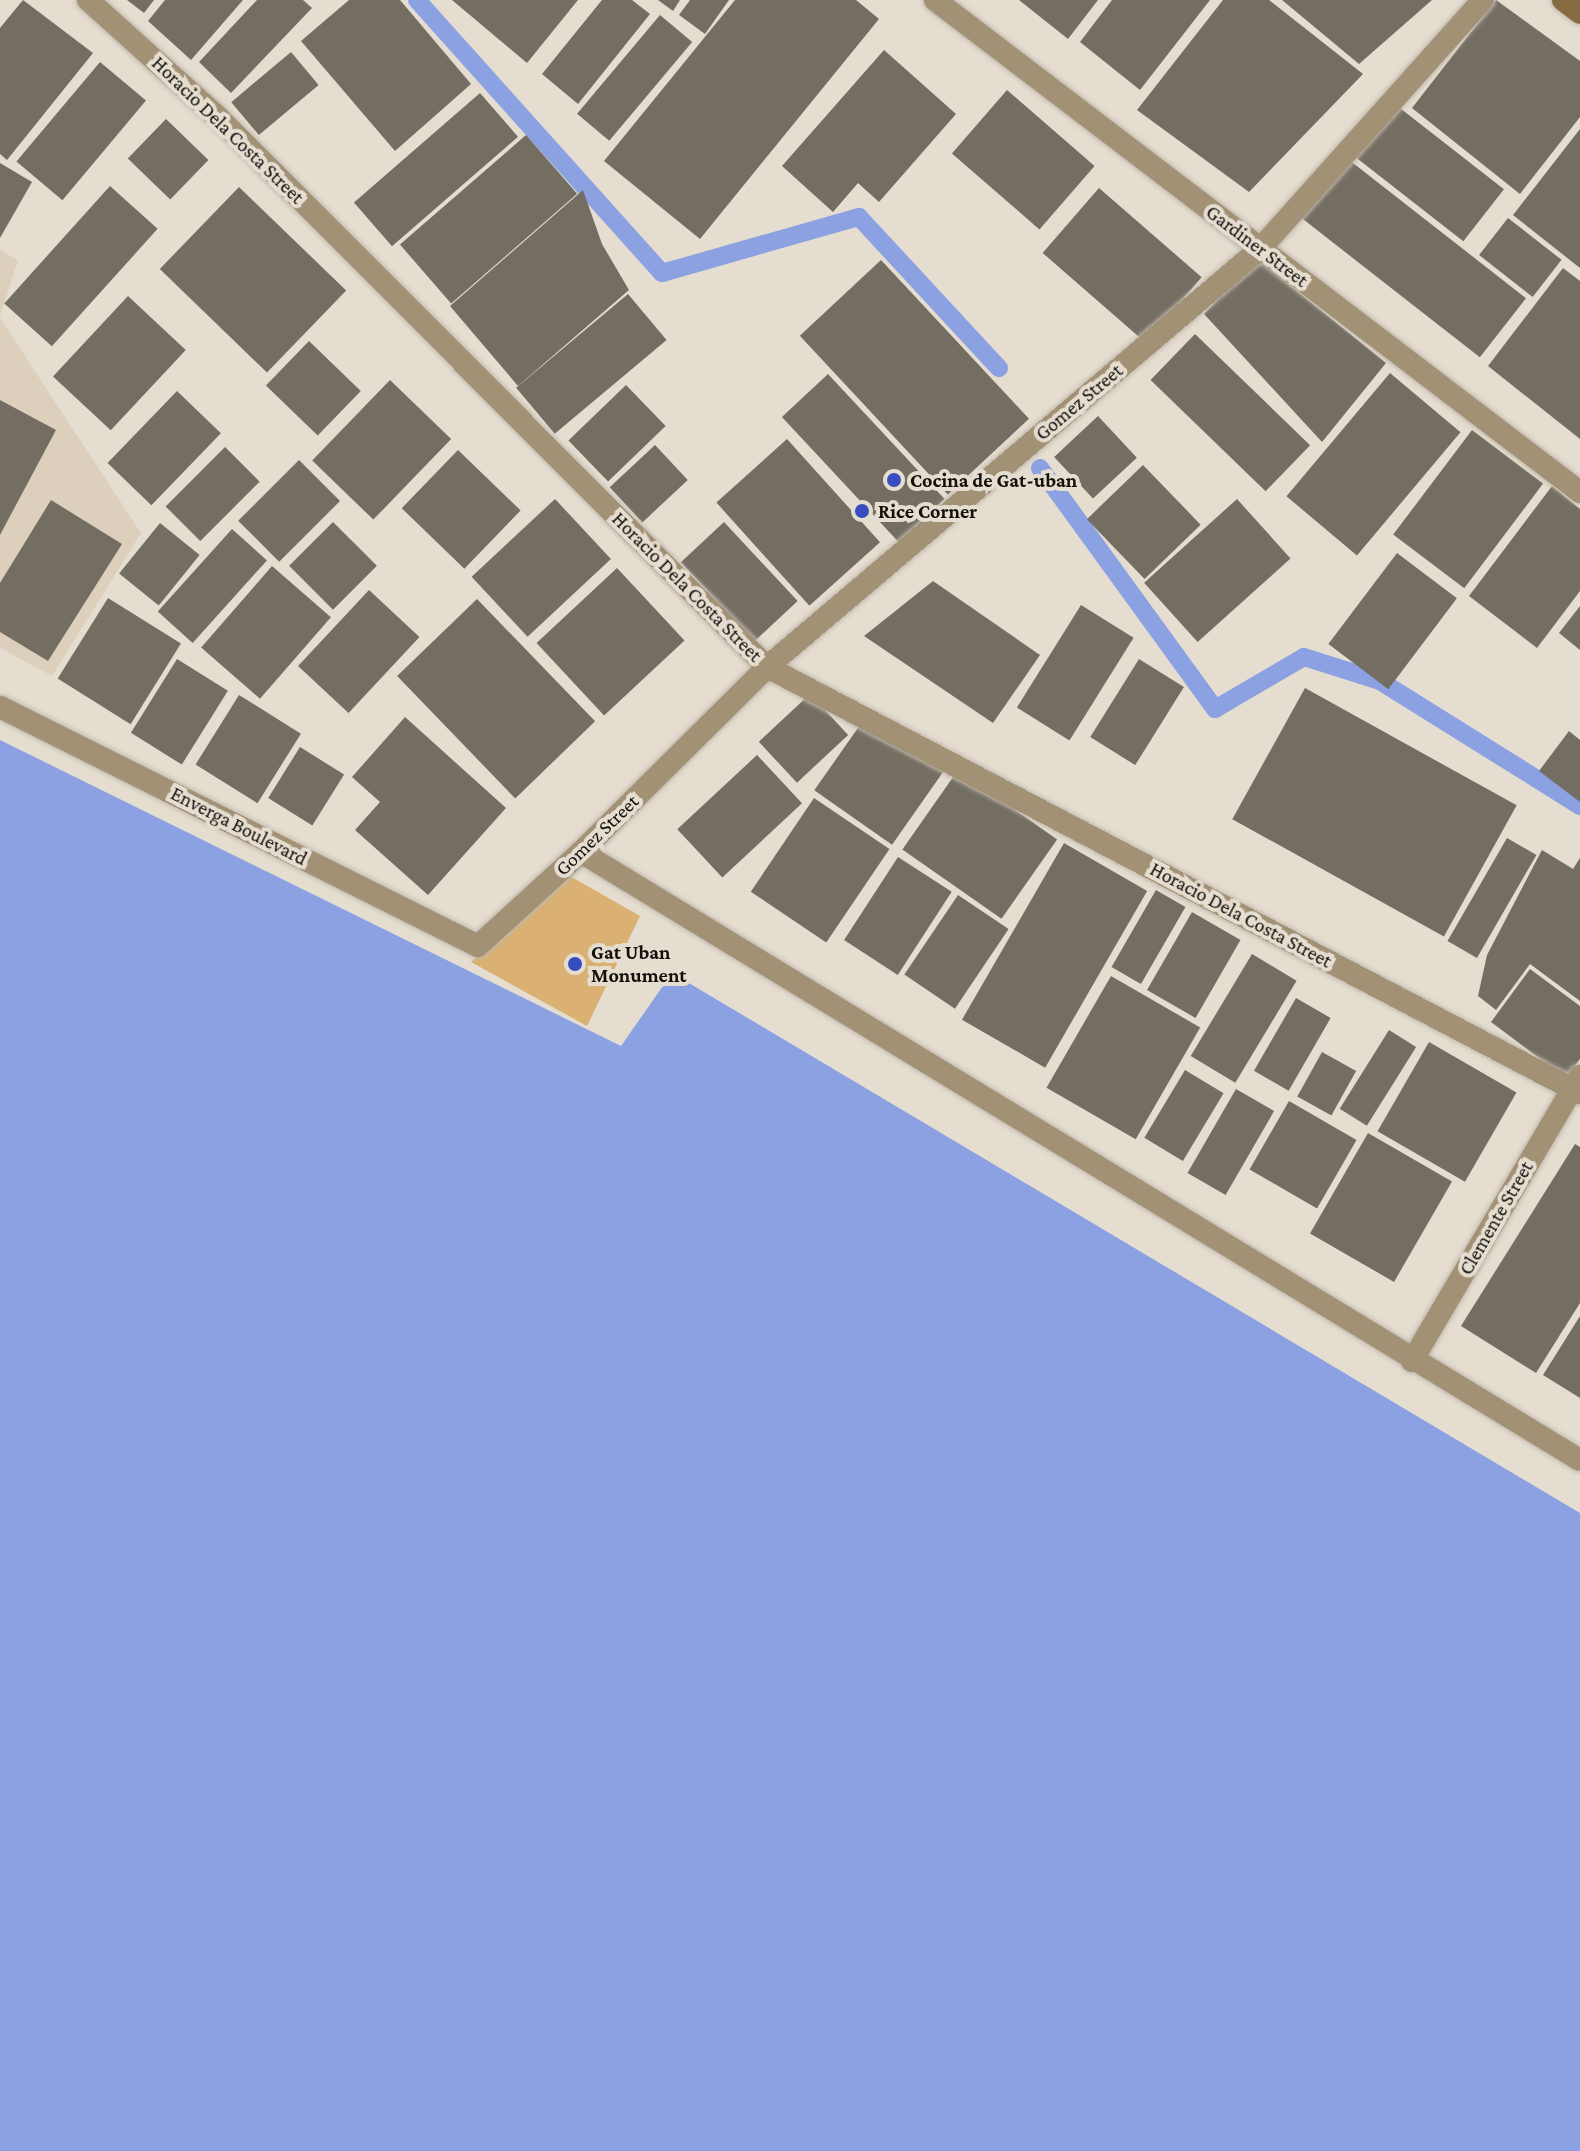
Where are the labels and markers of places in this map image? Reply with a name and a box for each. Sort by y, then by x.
place label: Cocina de Gat-uban [910,468,1077,492]
marker: Cocina de Gat-uban [885,471,903,489]
place label: Rice Corner [878,499,977,523]
marker: Rice Corner [853,502,871,520]
place label: Gat Uban Monument [591,940,687,987]
marker: Gat Uban Monument [566,955,584,973]

